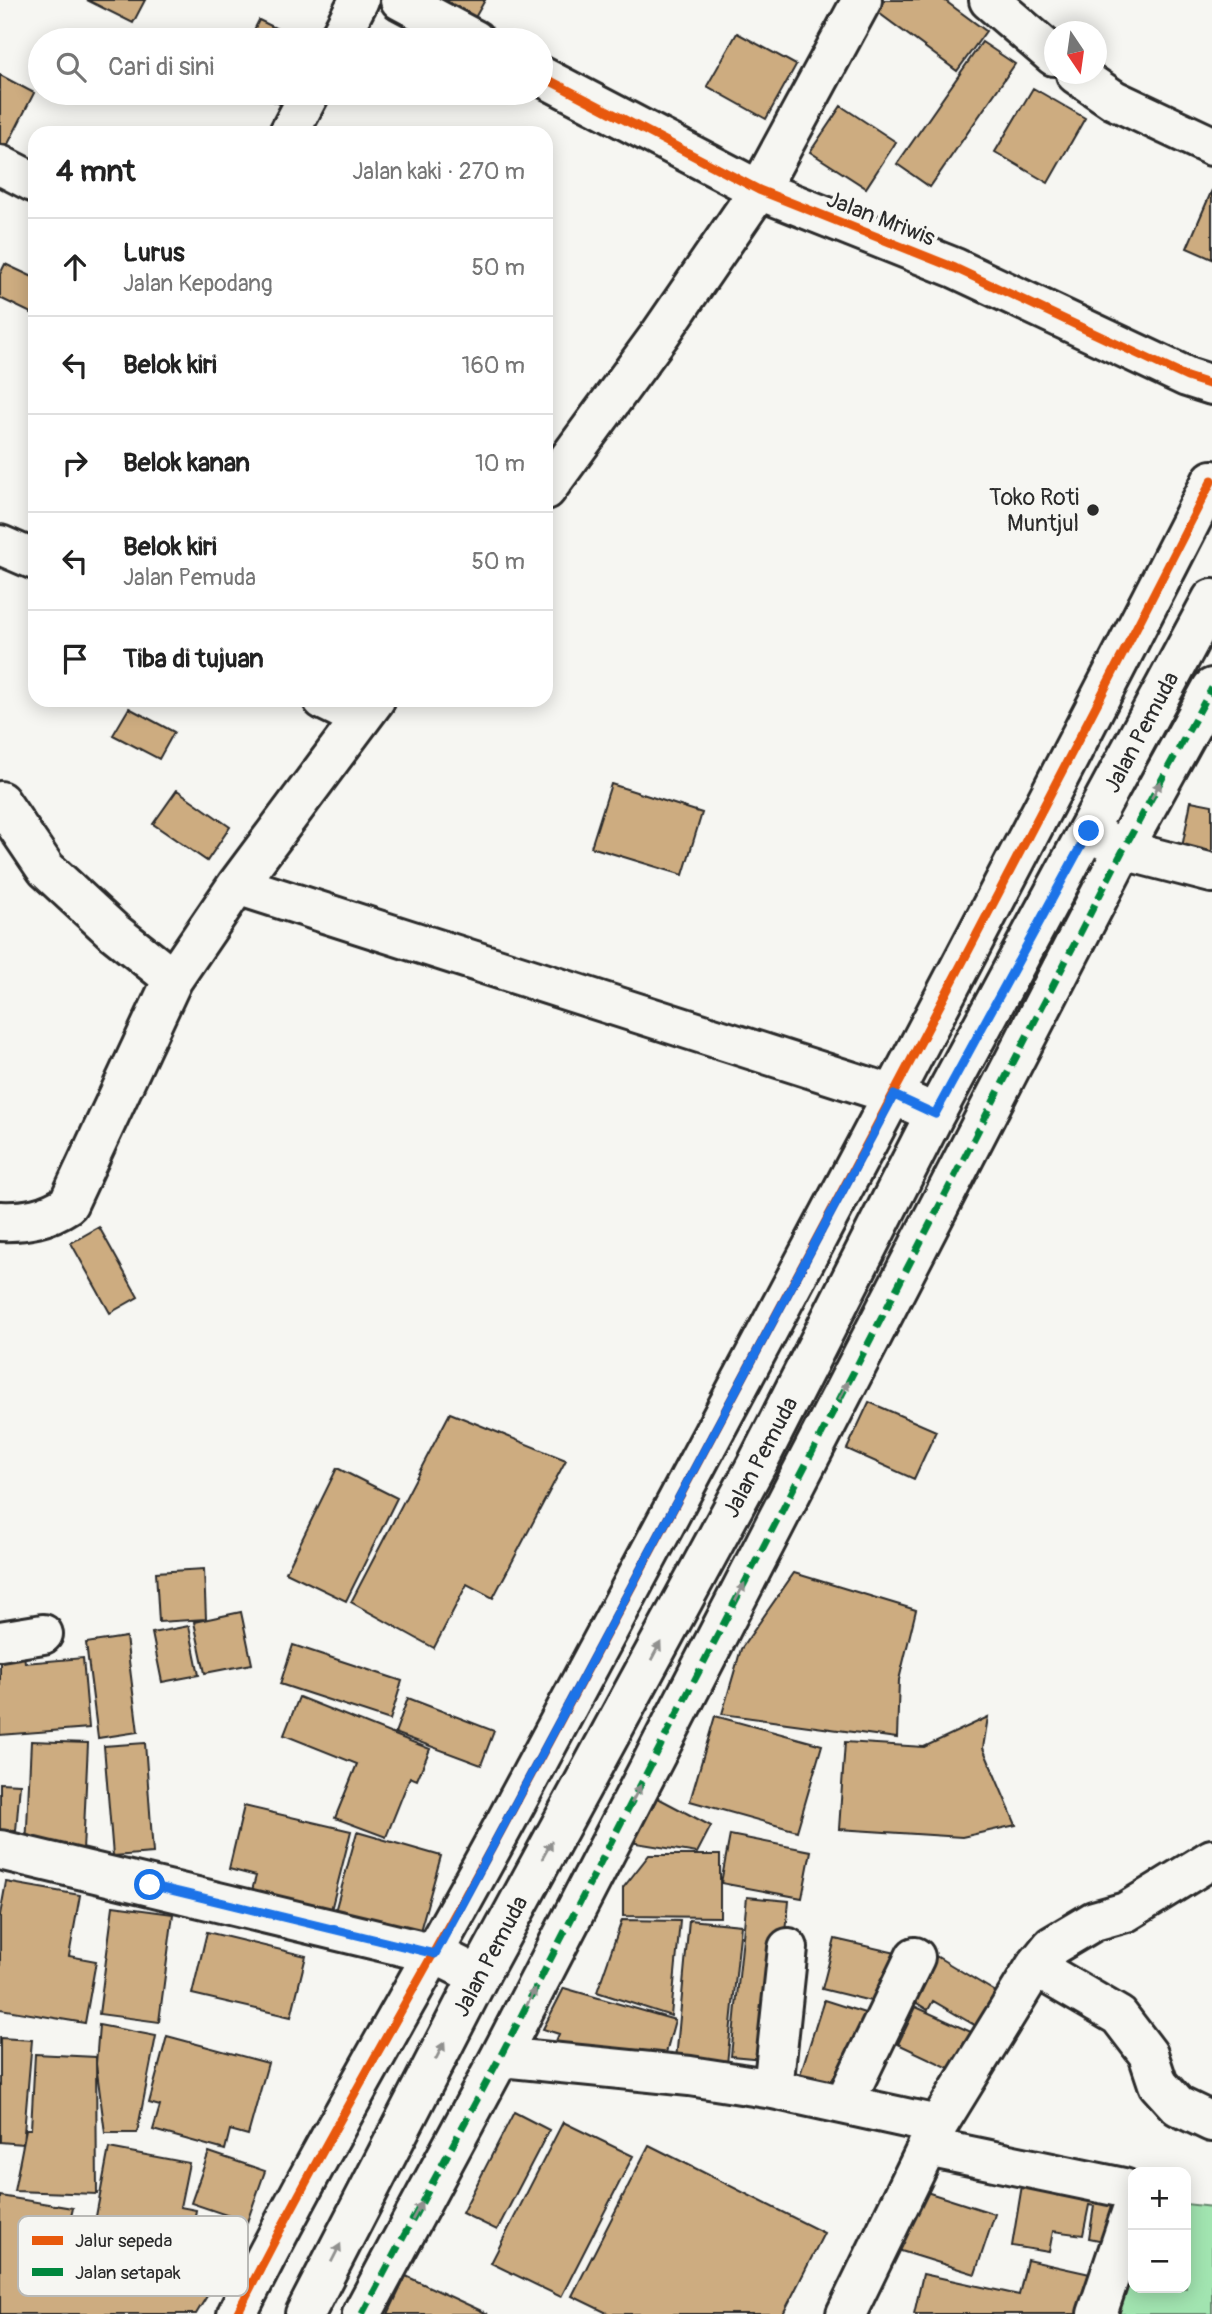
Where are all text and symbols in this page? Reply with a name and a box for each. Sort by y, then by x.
north arrow [1044,21,1107,84]
search box [28,28,553,105]
icon: search [52,48,90,86]
text: Cari di sini [108,51,214,83]
text: 4 mnt [56,153,135,190]
text: Jalan kaki · 270 m [352,157,525,186]
street label: Jalan Mriwis [822,185,939,252]
text: Lurus [123,237,185,269]
icon: ahead [56,248,94,286]
text: 50 m [471,253,525,282]
text: Jalan Kepodang [123,269,273,298]
icon: left [56,346,94,384]
text: Belok kiri [123,349,217,381]
text: 160 m [461,351,525,380]
icon: right [56,444,94,482]
text: Belok kanan [123,447,250,479]
text: 10 m [475,449,525,478]
place label: Toko Roti Muntjul [989,483,1079,538]
marker: Toko Roti Muntjul [1085,502,1101,518]
text: Belok kiri [123,531,217,563]
icon: left [56,542,94,580]
text: 50 m [471,547,525,576]
text: Jalan Pemuda [123,563,256,592]
icon: arrive [56,640,94,678]
text: Tiba di tujuan [123,643,264,675]
street label: Jalan Pemuda [1097,667,1185,798]
one-way arrow [1150,781,1162,800]
route end [1073,815,1104,846]
one-way arrow [838,1380,850,1400]
street label: Jalan Pemuda [716,1392,804,1523]
one-way arrow [734,1582,745,1602]
one-way arrow [650,1640,662,1660]
one-way arrow [629,1784,641,1804]
one-way arrow [541,1841,553,1860]
route start [134,1869,165,1900]
street label: Jalan Pemuda [446,1891,534,2022]
one-way arrow [526,1987,537,2007]
one-way arrow [434,2041,446,2061]
map controls [1128,2167,1191,2293]
button: + [1128,2167,1191,2230]
one-way arrow [411,2201,423,2221]
legend [18,2216,248,2296]
text: Jalur sepeda [75,2229,172,2253]
button: − [1128,2230,1191,2293]
one-way arrow [330,2243,342,2263]
text: Jalan setapak [75,2261,181,2285]

